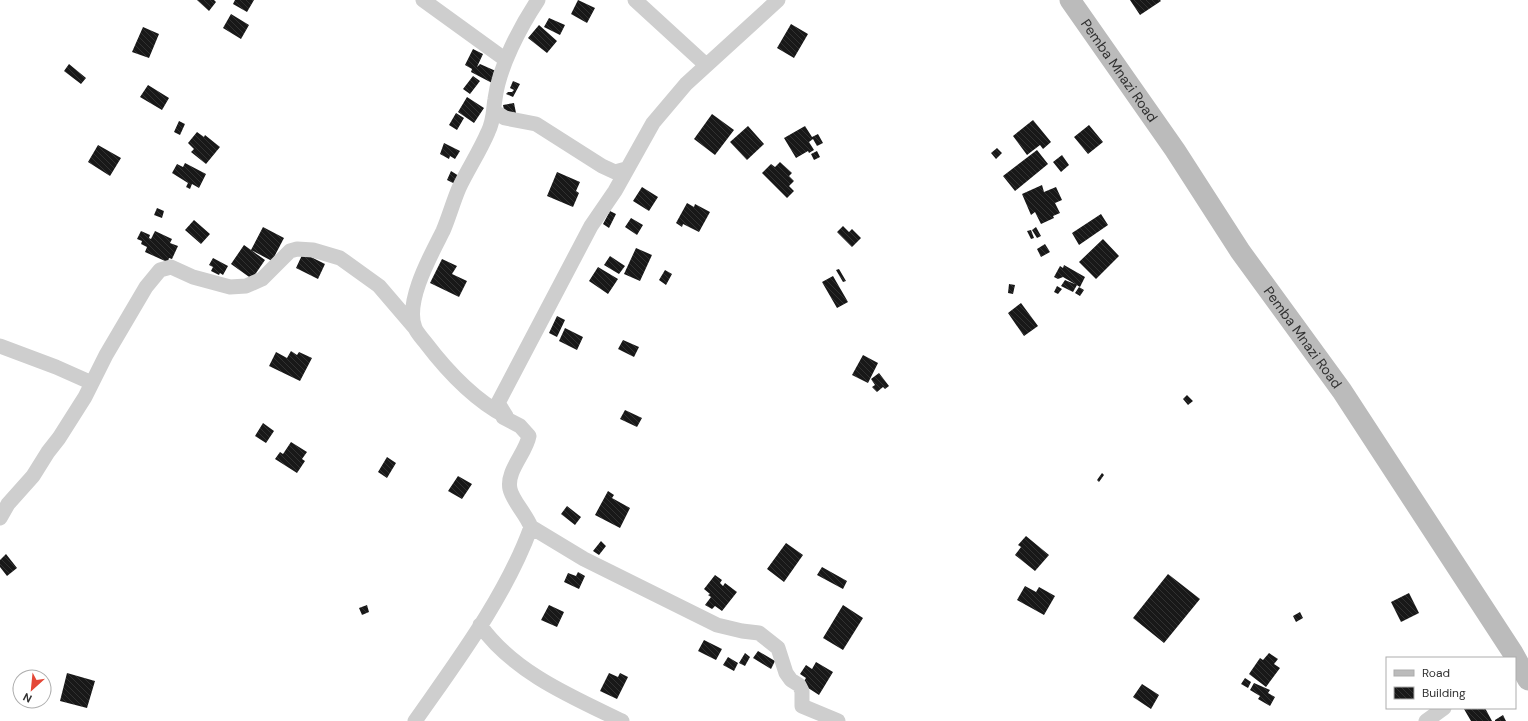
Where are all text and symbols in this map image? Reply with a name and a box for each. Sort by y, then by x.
street label: Pemba Mnazi Road [1077,15,1162,126]
street label: Pemba Mnazi Road [1260,283,1346,392]
legend [1386,657,1516,709]
text: Road [1422,665,1450,681]
north arrow [12,669,52,709]
text: Building [1422,685,1466,701]
text: N [21,690,34,706]

